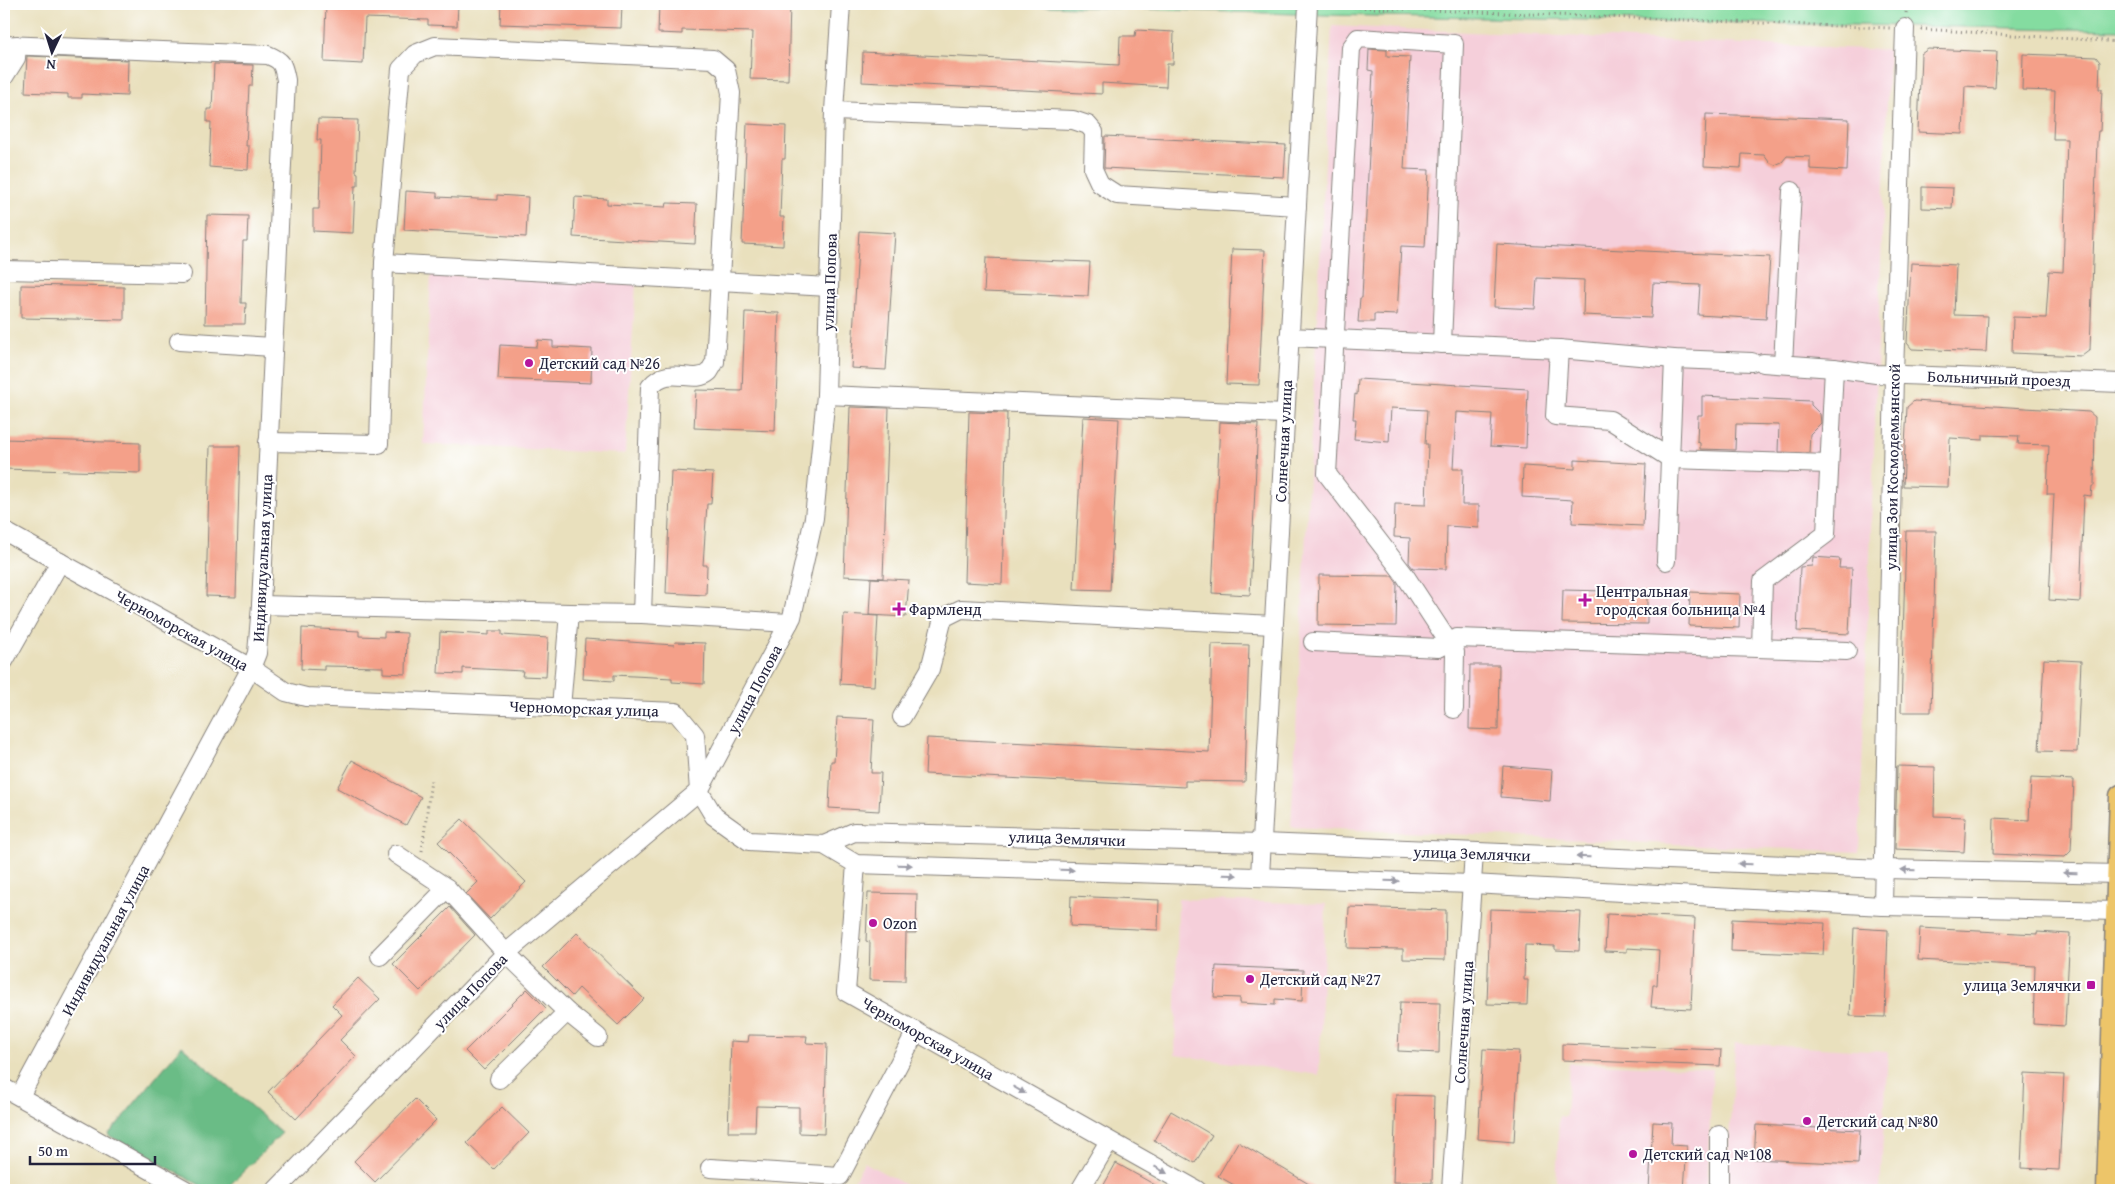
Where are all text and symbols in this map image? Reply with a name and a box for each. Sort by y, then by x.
north arrow [28,28,78,78]
text: N [45,55,56,75]
street label: улица Попова [815,232,843,332]
place label: Детский сад №26 [538,351,660,375]
marker: Детский сад №26 [523,357,535,369]
street label: улица Зои Космодемьянской [1878,363,1906,571]
street label: Больничный проезд [1927,364,2071,393]
street label: Солнечная улица [1268,379,1298,503]
street label: Индивидуальная улица [246,473,278,643]
place label: Центральная городская больница №4 [1596,579,1766,621]
street label: Черноморская улица [111,583,254,677]
marker: Центральная городская больница №4 [1578,593,1592,607]
place label: Фармленд [909,597,982,621]
marker: Фармленд [893,603,905,615]
street label: улица Попова [720,640,788,739]
street label: Черноморская улица [509,693,659,723]
street label: улица Землячки [1007,824,1127,852]
street label: улица Землячки [1412,839,1532,867]
one-way arrow [1575,853,1591,861]
street label: Индивидуальная улица [55,860,155,1020]
one-way arrow [1737,860,1753,868]
one-way arrow [897,862,913,870]
one-way arrow [1899,866,1915,874]
one-way arrow [1059,867,1075,875]
one-way arrow [2062,869,2078,877]
one-way arrow [1222,872,1238,880]
one-way arrow [1384,877,1400,885]
place label: Ozon [883,911,917,935]
marker: Ozon [867,917,879,929]
street label: улица Попова [427,947,513,1035]
street label: Солнечная улица [1447,960,1479,1084]
place label: Детский сад №27 [1259,967,1381,991]
marker: Детский сад №27 [1244,973,1256,985]
place label: улица Землячки [1963,973,2081,997]
marker: улица Землячки [2085,979,2097,991]
street label: Черноморская улица [857,990,999,1086]
one-way arrow [1012,1086,1026,1094]
place label: Детский сад №80 [1816,1109,1938,1133]
marker: Детский сад №80 [1801,1115,1813,1127]
scale bar [30,1134,155,1166]
text: 50 m [38,1140,69,1161]
place label: Детский сад №108 [1642,1142,1772,1166]
marker: Детский сад №108 [1627,1148,1639,1160]
one-way arrow [1153,1166,1168,1174]

